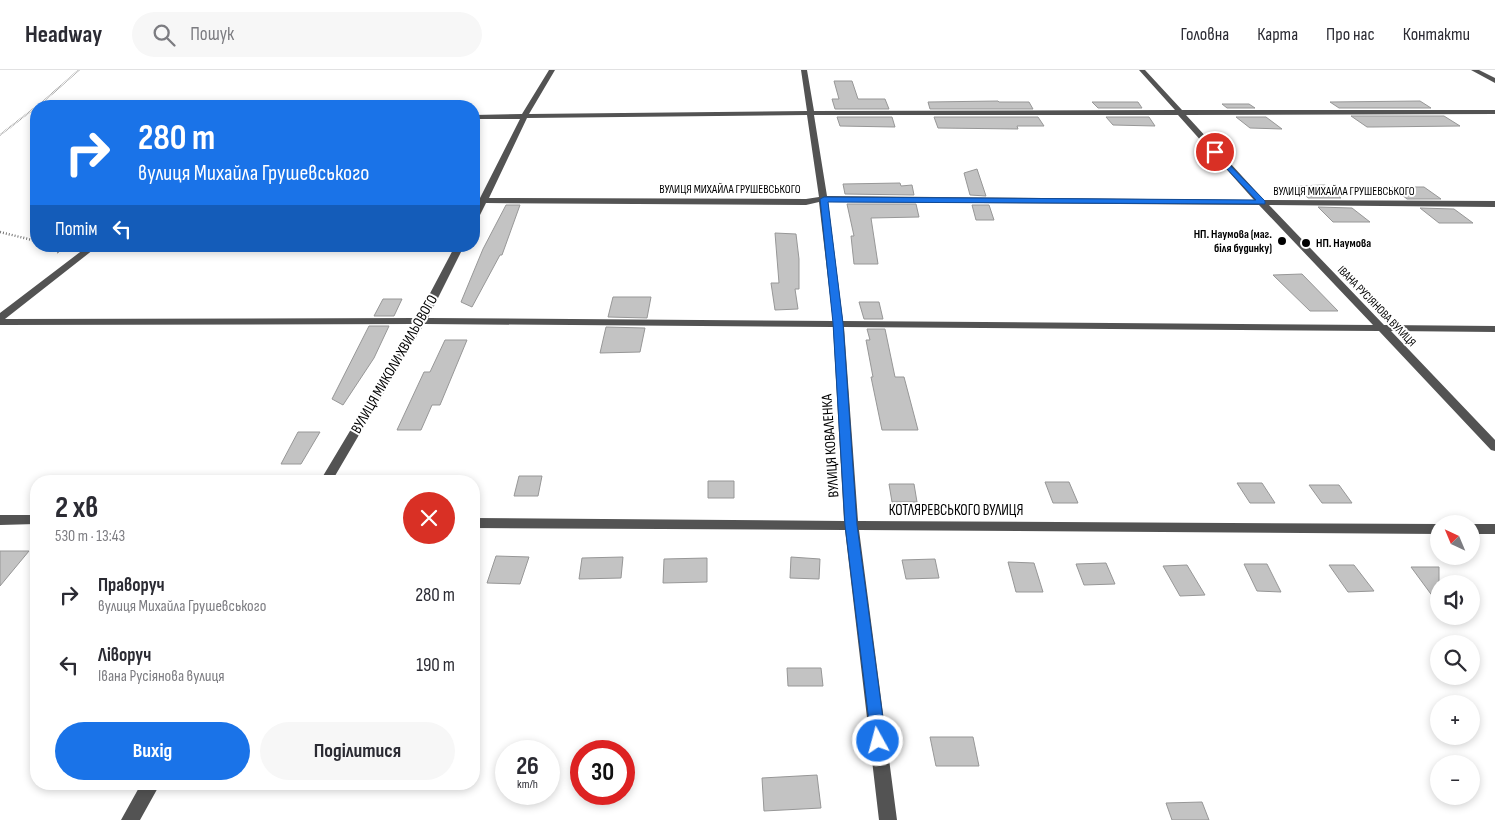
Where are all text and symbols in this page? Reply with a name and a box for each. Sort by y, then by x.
search box [132,12,482,57]
text: Headway [25,20,102,49]
icon: search [150,21,178,49]
text: Пошук [190,23,234,46]
text: Головна [1181,24,1229,45]
text: Карта [1257,24,1298,45]
text: Про нас [1326,24,1375,45]
text: Контакти [1403,24,1470,45]
text: 280 m [138,117,215,160]
icon: right [55,120,120,185]
pin [1194,131,1236,173]
icon: arrive [1201,138,1229,166]
text: вулиця Михайла Грушевського [138,160,369,187]
street label: ВУЛИЦЯ МИХАЙЛА ГРУШЕВСЬКОГО [659,182,801,197]
street label: ВУЛИЦЯ МИХАЙЛА ГРУШЕВСЬКОГО [1273,184,1415,199]
icon: left [108,215,136,243]
text: Потім [55,218,98,241]
place label: НП. Наумова (маг. біля будинку) [1194,227,1272,256]
marker: НП. Наумова (маг. біля будинку) [1276,235,1288,247]
place label: НП. Наумова [1316,236,1371,251]
marker: НП. Наумова [1300,237,1312,249]
street label: ІВАНА РУСІЯНОВА ВУЛИЦЯ [1334,263,1419,350]
street label: ВУЛИЦЯ МИКОЛИ ХВИЛЬОВОГО [347,292,442,437]
street label: ВУЛИЦЯ КОВАЛЕНКА [817,393,844,498]
text: 2 хв [55,490,98,526]
button: close [403,492,455,544]
street label: КОТЛЯРЕВСЬКОГО ВУЛИЦЯ [889,501,1023,520]
north arrow [1430,515,1480,565]
map controls [1430,515,1480,805]
text: 530 m · 13:43 [55,527,125,546]
text: Праворуч [98,574,165,597]
button: sound [1430,575,1480,625]
icon: right [55,581,83,609]
text: 280 m [415,584,455,607]
text: вулиця Михайла Грушевського [98,597,266,616]
button: search [1430,635,1480,685]
text: Ліворуч [98,644,151,667]
icon: left [55,651,83,679]
text: 190 m [416,654,455,677]
text: Івана Русіянова вулиця [98,667,225,686]
button: + [1430,695,1480,745]
position arrow [851,714,903,766]
button: Вихід [55,722,250,780]
button: Поділитися [260,722,455,780]
speed limit sign: 30 [570,740,635,805]
text: 26 [516,751,539,782]
button: − [1430,755,1480,805]
text: km/h [517,777,538,792]

